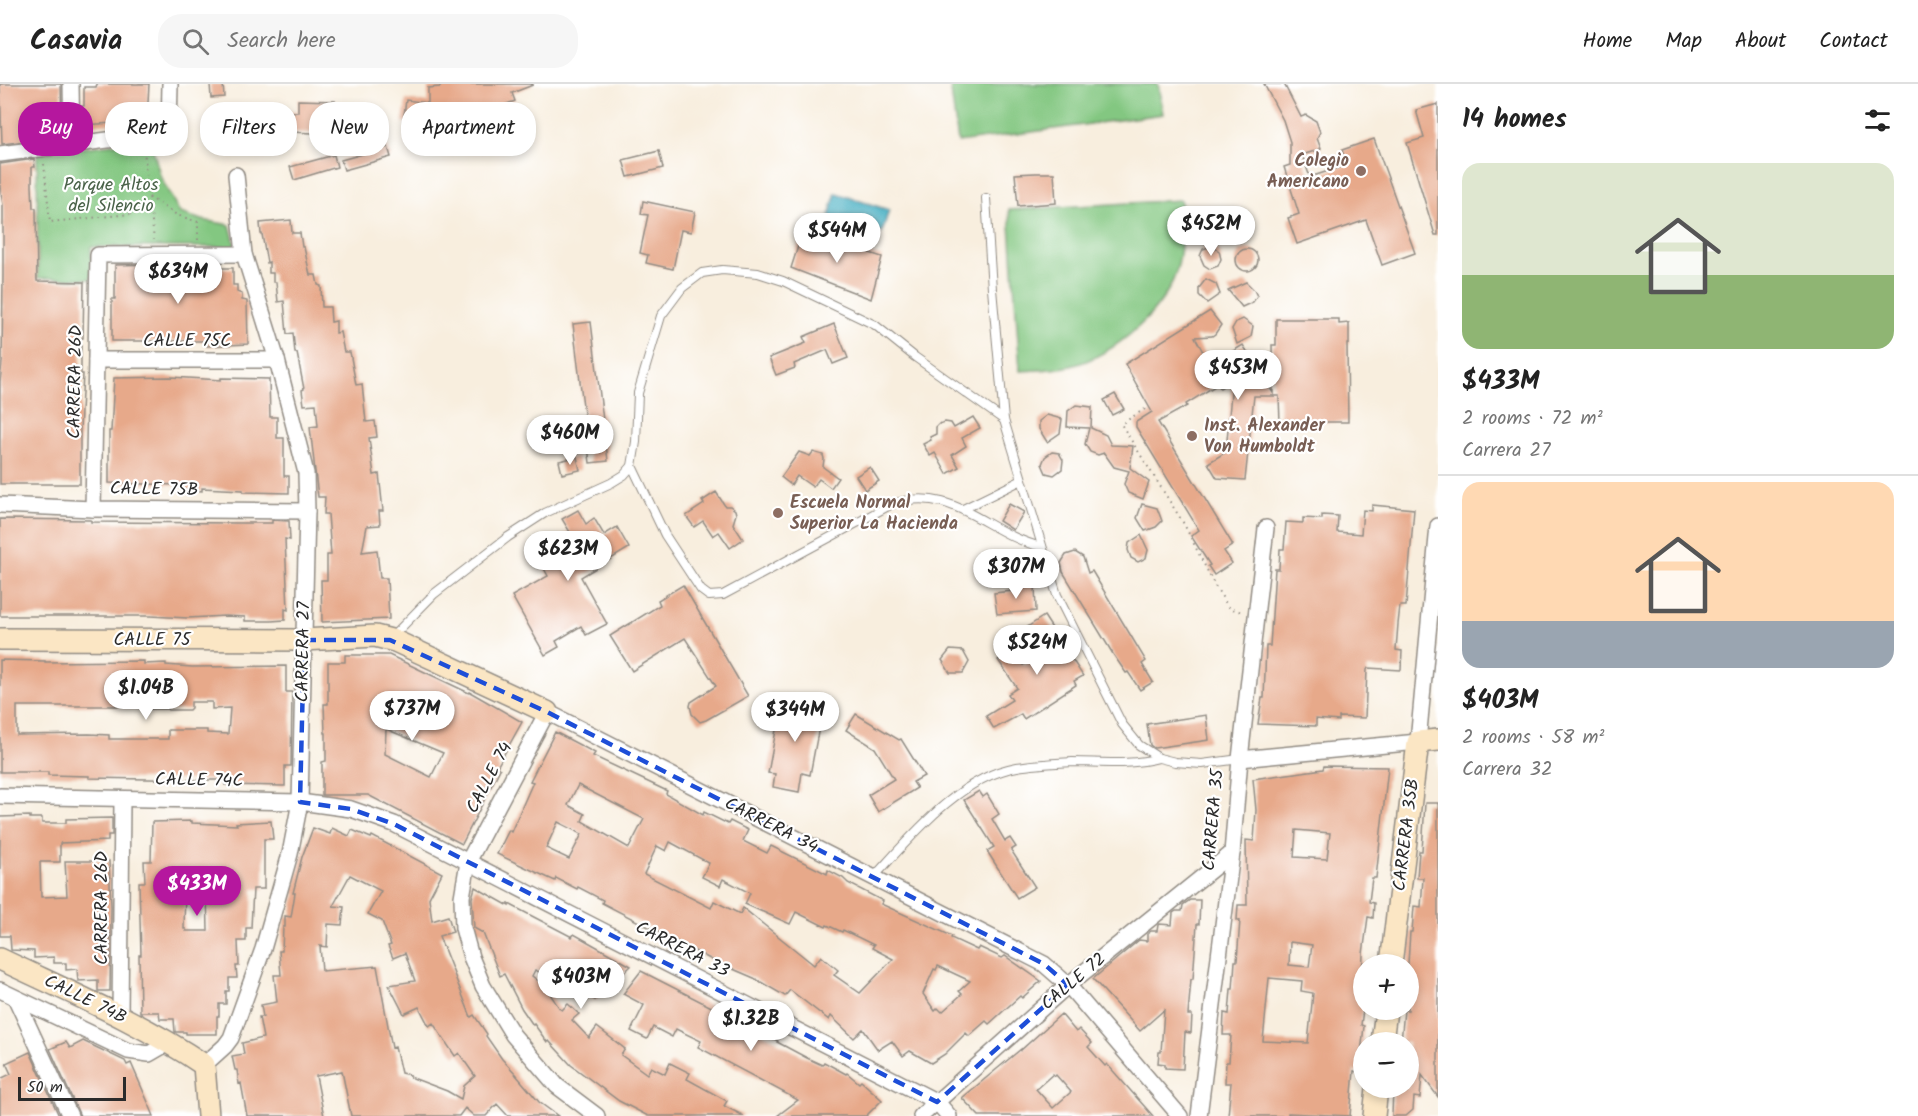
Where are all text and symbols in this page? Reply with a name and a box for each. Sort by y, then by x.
search box [158,14,578,68]
text: Casavia [30,19,122,64]
text: Search here [227,24,336,59]
icon: search [179,25,212,58]
text: Home [1583,25,1632,58]
text: Map [1665,25,1702,58]
text: About [1735,25,1786,58]
text: Contact [1819,25,1888,58]
text: 14 homes [1462,99,1567,141]
chip: Buy [18,102,93,156]
chip: Rent [105,102,188,156]
chip: Filters [200,102,297,156]
chip: New [309,102,389,156]
chip: Apartment [401,102,536,156]
icon: filters [1861,104,1894,137]
place label: Colegio Americano [1267,147,1349,197]
marker: Colegio Americano [1354,164,1368,178]
park label: Parque Altos del Silencio [64,171,159,221]
icon: home [1624,202,1732,310]
pin: $452M [1169,206,1253,257]
text: $452M [1181,209,1241,241]
pin: $544M [795,213,879,264]
text: $544M [808,216,866,248]
pin: $634M [136,254,220,305]
text: $634M [148,257,208,289]
street label: CARRERA 26D [61,324,91,439]
street label: CALLE 75C [143,327,231,356]
pin: $453M [1196,350,1280,401]
text: $453M [1209,353,1267,385]
text: $433M [1462,361,1540,403]
text: 2 rooms · 72 m² [1462,403,1603,435]
place label: Inst. Alexander Von Humboldt [1204,412,1326,462]
pin: $460M [528,415,612,466]
text: $460M [541,418,599,450]
marker: Inst. Alexander Von Humboldt [1185,429,1199,443]
text: Carrera 27 [1462,435,1550,467]
street label: CALLE 75B [109,475,199,505]
place label: Escuela Normal Superior La Hacienda [790,489,958,539]
marker: Escuela Normal Superior La Hacienda [771,506,785,520]
icon: home [1624,521,1732,629]
pin: $623M [526,531,610,582]
text: $623M [538,534,598,566]
pin: $307M [974,549,1058,600]
text: $307M [987,552,1045,584]
street label: CARRERA 27 [289,601,319,703]
pin: $524M [995,625,1079,676]
street label: CALLE 75 [113,626,192,655]
text: $524M [1007,628,1067,660]
pin: $1.04B [97,670,195,721]
text: $1.04B [118,673,174,705]
text: $403M [1462,680,1539,722]
pin: $737M [370,691,454,742]
pin: $344M [753,692,837,743]
text: $737M [384,694,440,726]
text: $344M [765,695,825,727]
text: 2 rooms · 58 m² [1462,722,1604,754]
street label: CALLE 74 [459,737,521,819]
text: Carrera 32 [1462,754,1553,786]
street label: CALLE 74C [155,766,243,796]
street label: CARRERA 35 [1195,767,1233,872]
street label: CARRERA 35B [1386,777,1428,893]
street label: CARRERA 34 [719,790,823,862]
street label: CARRERA 26D [88,851,117,965]
pin: $433M [155,866,239,917]
text: $433M [167,869,227,901]
street label: CARRERA 33 [630,914,734,986]
street label: CALLE 72 [1035,946,1113,1018]
map controls [1353,954,1419,1098]
button: + [1353,954,1419,1020]
pin: $403M [539,959,623,1010]
text: $403M [551,962,611,994]
street label: CALLE 74B [39,968,131,1032]
pin: $1.32B [702,1001,800,1052]
text: $1.32B [722,1004,780,1036]
button: − [1353,1032,1419,1098]
scale bar [18,1074,126,1102]
text: 50 m [27,1075,63,1100]

